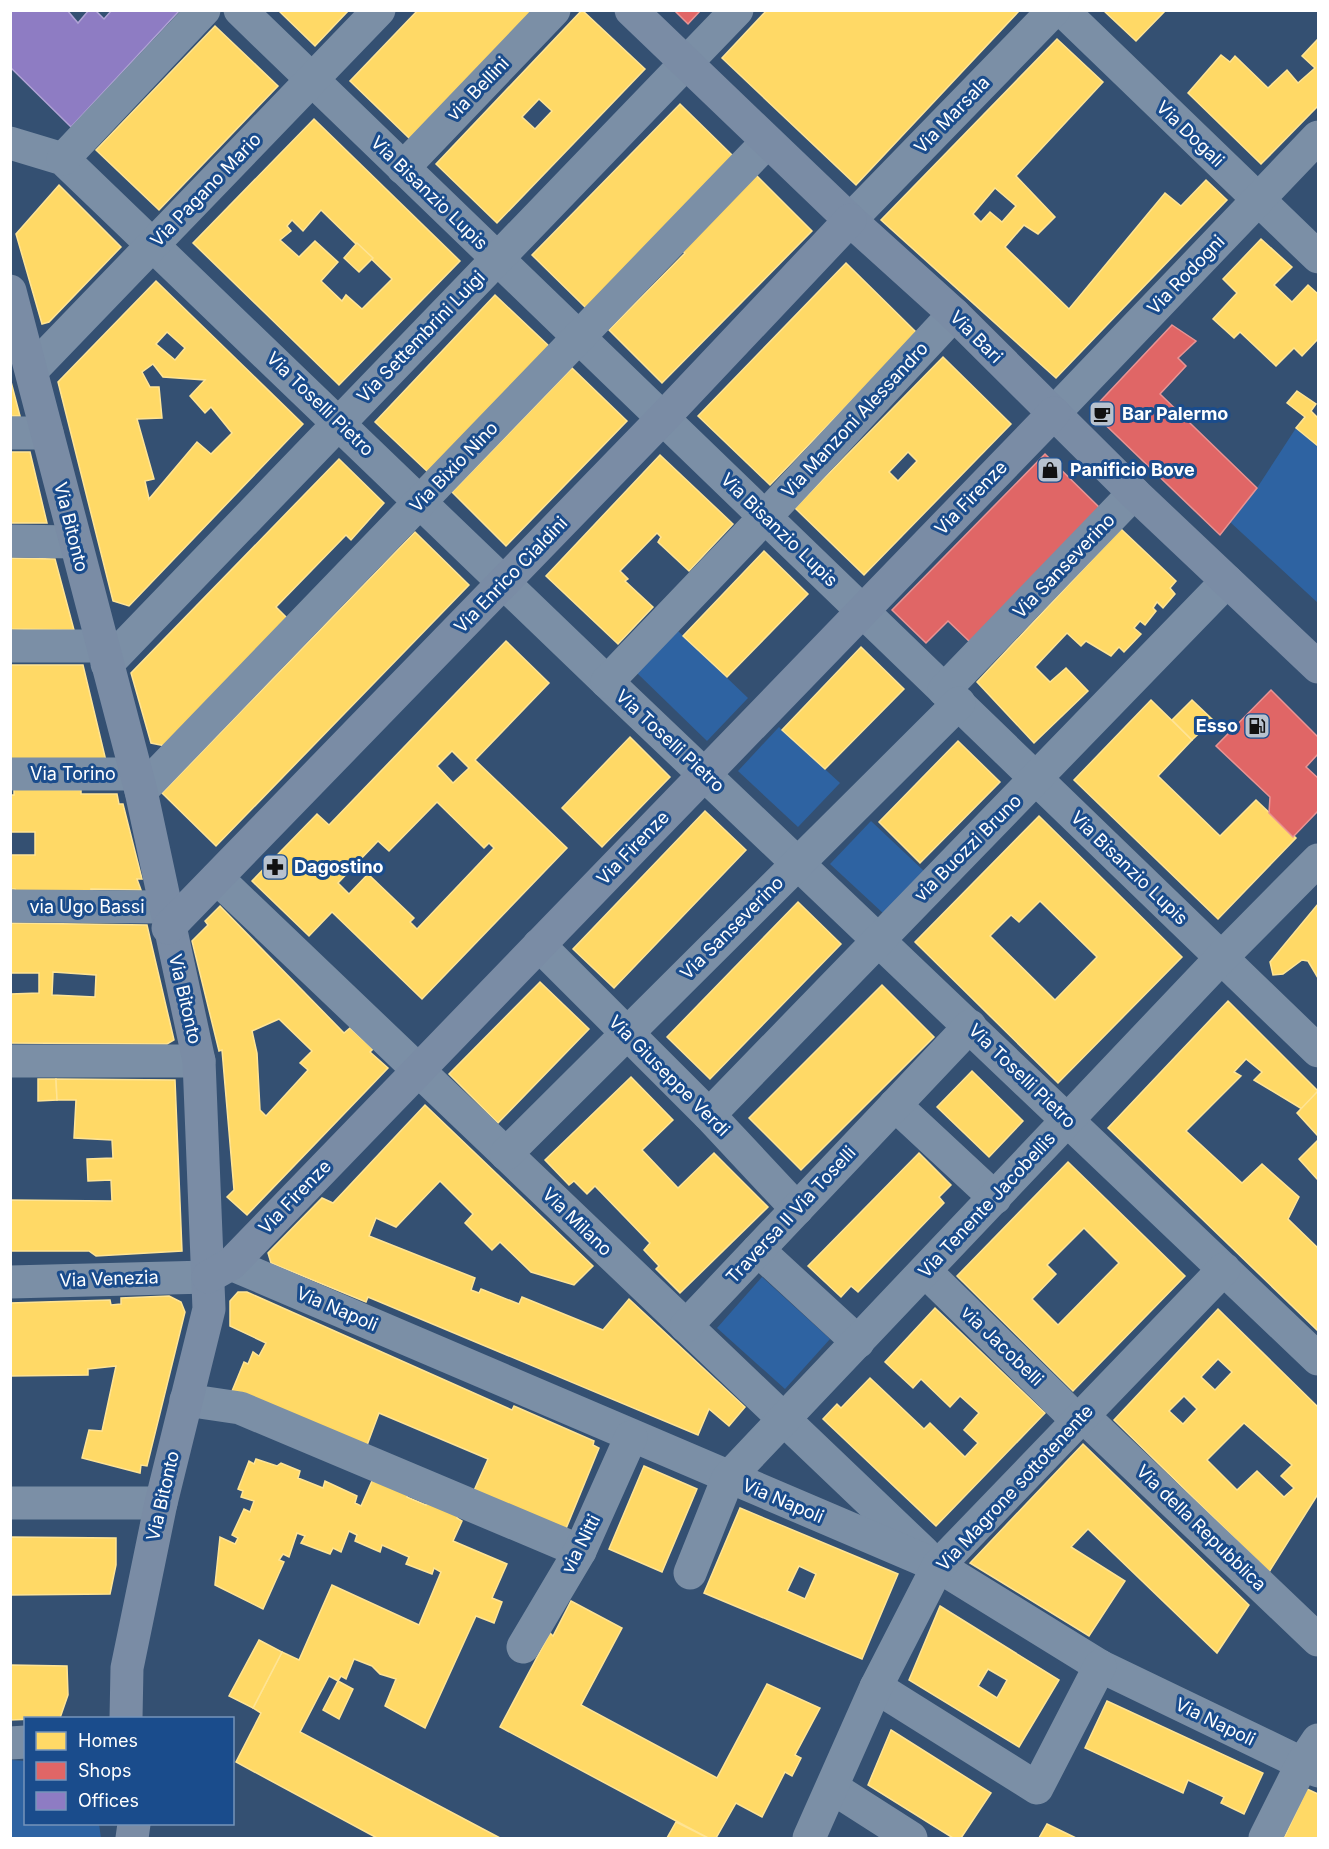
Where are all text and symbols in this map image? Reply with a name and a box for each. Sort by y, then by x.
street label: via Bellini [442,53,513,125]
street label: Via Marsala [910,72,994,158]
street label: Via Dogali [1152,96,1228,171]
street label: Via Pagano Mario [146,128,265,251]
street label: Via Bisanzio Lupis [367,132,492,254]
street label: Via Rodogni [1143,231,1229,319]
street label: Via Settembrini Luigi [352,267,489,407]
street label: Via Bari [946,306,1007,367]
street label: Via Manzoni Alessandro [777,338,932,502]
street label: Via Toselli Pietro [262,347,378,460]
cafe icon: Bar Palermo [1087,399,1117,429]
place label: Bar Palermo [1122,403,1228,424]
street label: Via Bixio Nino [405,417,502,516]
shop icon: Panificio Bove [1035,455,1065,485]
street label: Via Firenze [930,456,1011,539]
place label: Panificio Bove [1070,459,1195,480]
street label: Via Bisanzio Lupis [717,469,842,591]
street label: Via Bitonto [50,480,93,574]
street label: Via Sanseverino [1009,509,1119,622]
street label: Via Enrico Cialdini [450,512,571,637]
street label: Via Toselli Pietro [612,685,729,796]
fuel station icon: Esso [1242,711,1272,741]
place label: Esso [1196,715,1238,736]
street label: Via Torino [30,763,116,784]
street label: via Buozzi Bruno [910,790,1025,905]
street label: Via Firenze [592,806,673,889]
street label: Via Bisanzio Lupis [1067,807,1192,929]
pharmacy icon: Dagostino [260,852,290,882]
place label: Dagostino [294,856,384,877]
street label: Via Sanseverino [676,872,788,984]
street label: via Ugo Bassi [29,896,145,917]
street label: Via Bitonto [165,952,206,1046]
street label: Via Giuseppe Verdi [605,1011,734,1140]
street label: Via Toselli Pietro [964,1019,1080,1132]
street label: Via Tenente Jacobellis [914,1128,1060,1282]
street label: Traversa II Via Toselli [722,1142,860,1288]
street label: Via Firenze [254,1155,335,1238]
street label: Via Milano [538,1183,616,1260]
street label: Via Venezia [59,1266,159,1291]
street label: Via Napoli [293,1282,381,1335]
street label: via Jacobelli [957,1301,1048,1390]
street label: Via Magrone sottotenente [932,1400,1097,1575]
street label: Via Bitonto [142,1449,183,1543]
street label: Via della Repubblica [1132,1460,1271,1595]
street label: Via Napoli [739,1474,827,1527]
street label: via Nitti [557,1511,604,1577]
street label: Via Napoli [1172,1693,1259,1750]
legend [24,1717,234,1825]
text: Homes [78,1730,138,1751]
text: Shops [78,1760,132,1781]
text: Offices [78,1790,139,1811]

